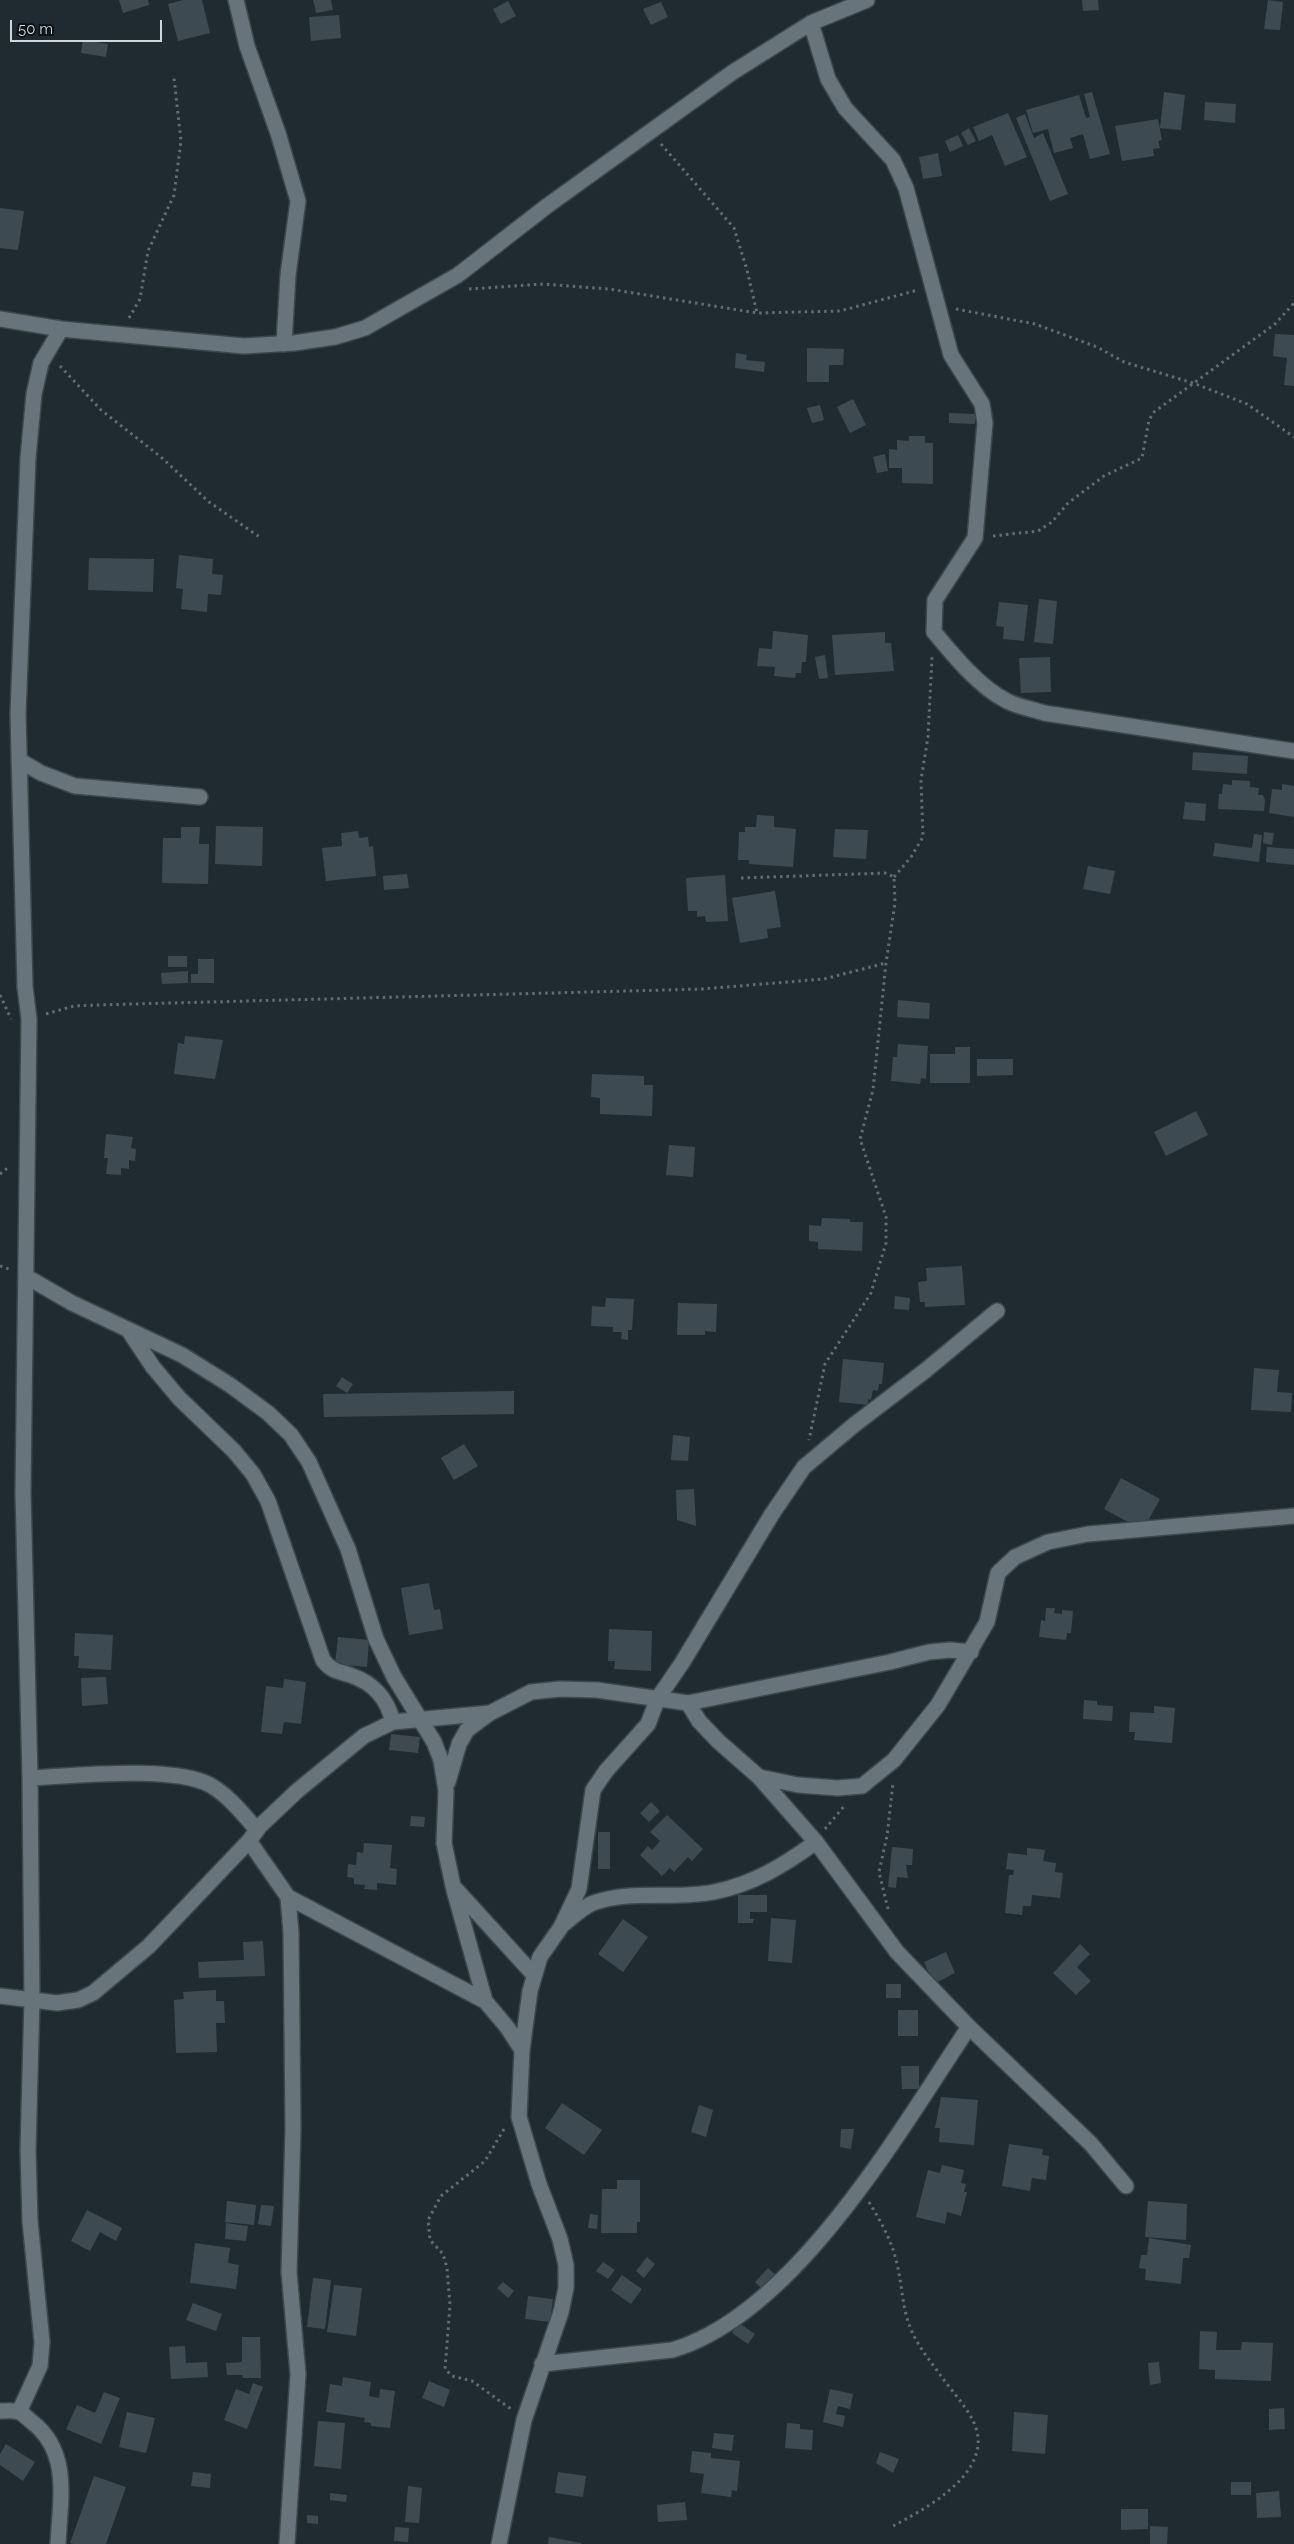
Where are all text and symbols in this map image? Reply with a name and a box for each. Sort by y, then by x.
scale bar [12,10,165,42]
text: 50 m [18,20,53,38]

